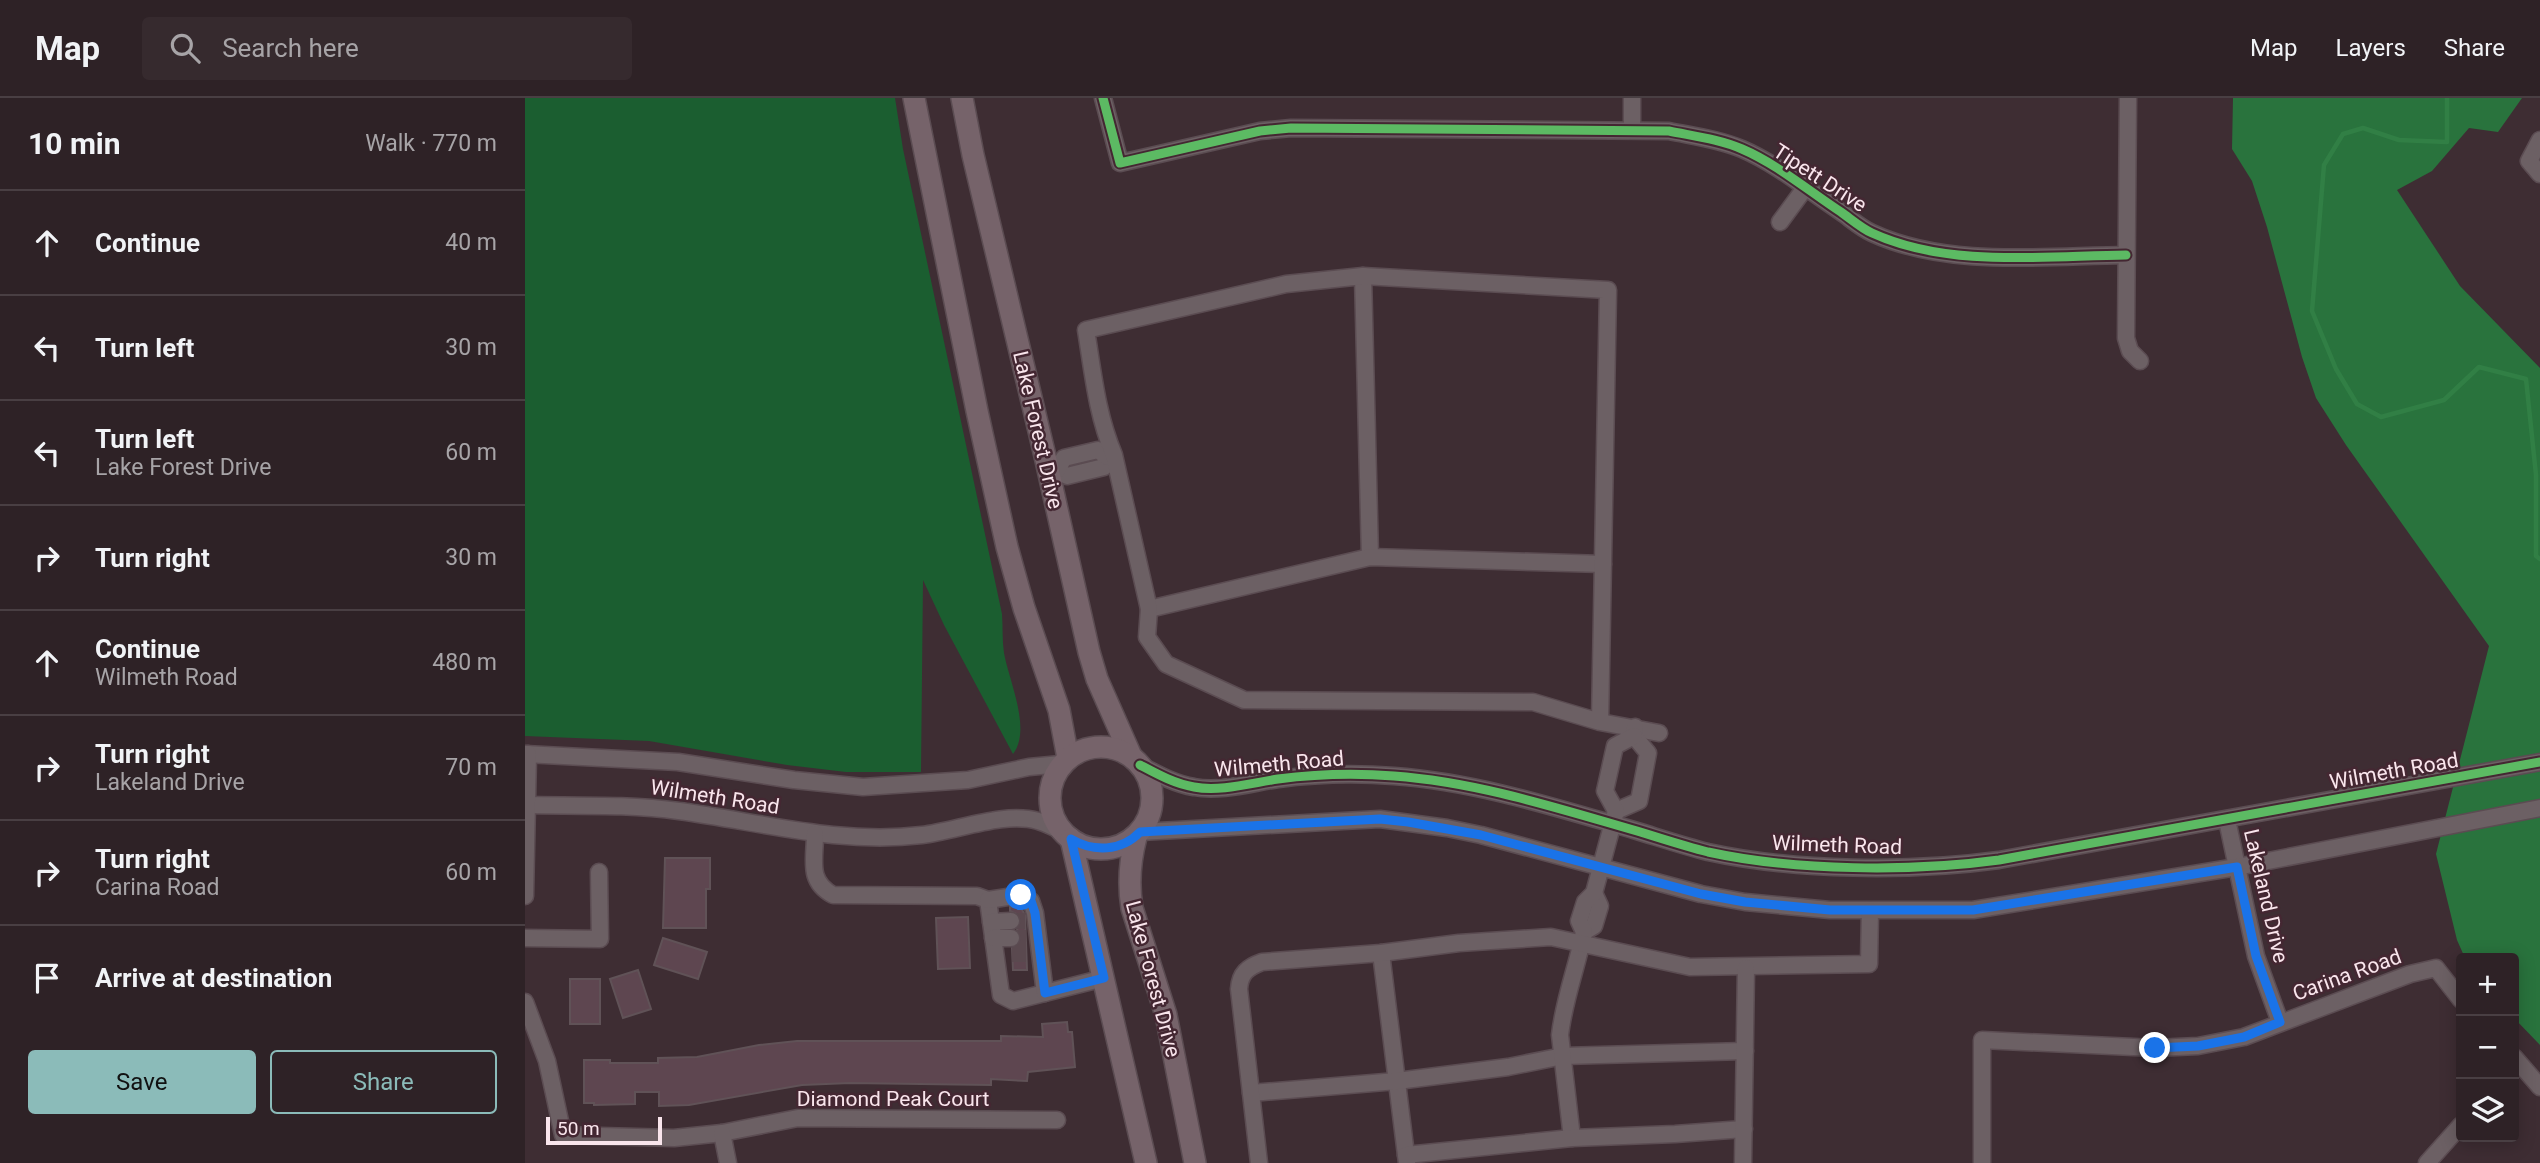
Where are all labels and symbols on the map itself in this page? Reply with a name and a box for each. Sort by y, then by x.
street label: Tipett Drive [1769,139,1871,217]
street label: Lake Forest Drive [1008,349,1068,511]
street label: Wilmeth Road [1213,746,1345,782]
street label: Wilmeth Road [2328,748,2460,794]
street label: Wilmeth Road [649,775,781,819]
street label: Lakeland Drive [2239,827,2293,965]
street label: Wilmeth Road [1772,831,1902,859]
route start [1005,879,1036,910]
street label: Lake Forest Drive [1121,898,1185,1060]
street label: Carina Road [2289,944,2405,1006]
route end [2139,1032,2170,1063]
street label: Diamond Peak Court [797,1087,989,1111]
scale bar [546,1114,661,1146]

